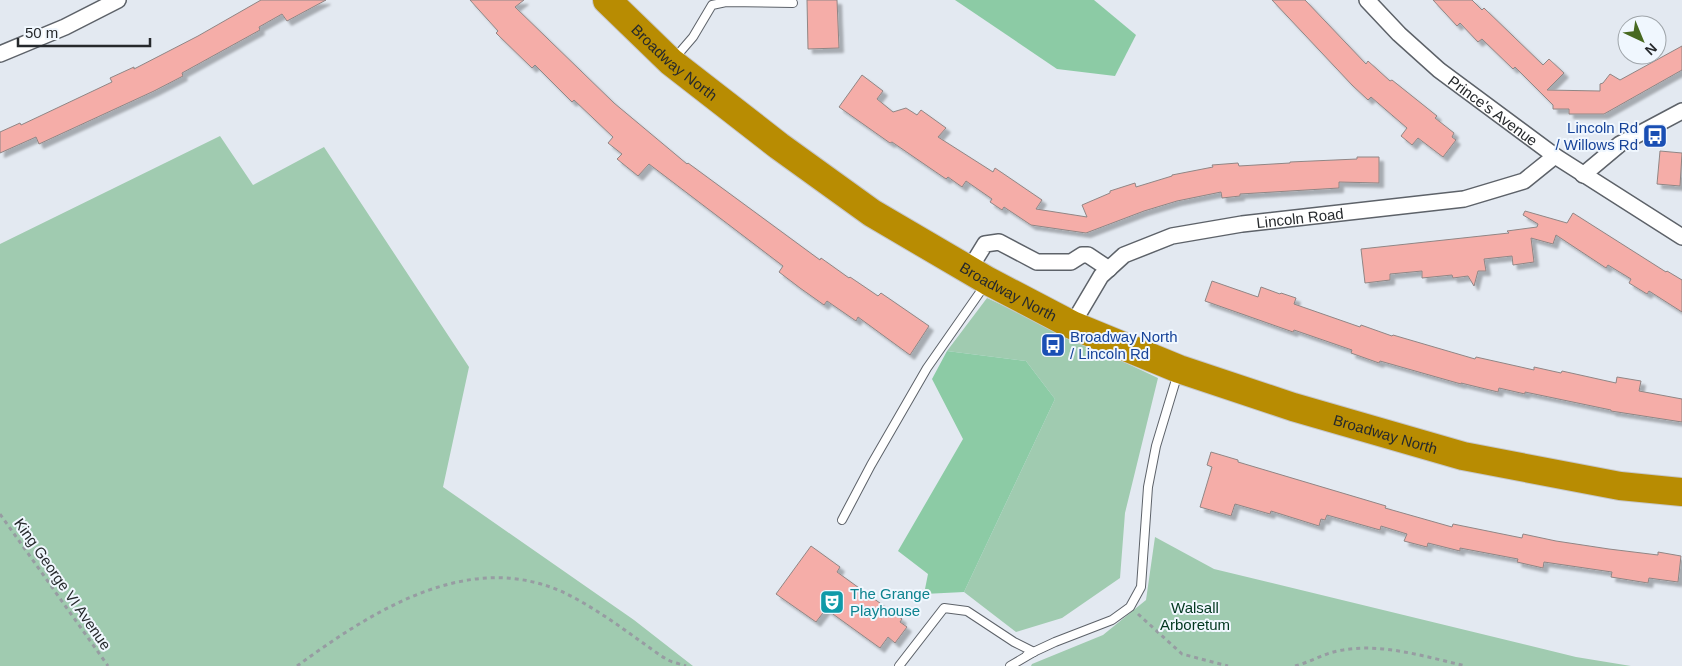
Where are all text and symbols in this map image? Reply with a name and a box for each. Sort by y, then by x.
scale bar [18,15,150,47]
north arrow [1617,15,1667,65]
street label: Broadway North [629,20,721,104]
text: 50 m [25,24,58,41]
text: N [1642,40,1660,59]
street label: Prince's Avenue [1445,72,1541,149]
place label: Lincoln Rd / Willows Rd [1555,119,1638,153]
bus stop icon: Lincoln Rd / Willows Rd [1642,123,1668,149]
street label: Lincoln Road [1255,204,1344,231]
street label: Broadway North [957,258,1060,324]
place label: Broadway North / Lincoln Rd [1070,328,1178,362]
bus stop icon: Broadway North / Lincoln Rd [1040,332,1066,358]
street label: Broadway North [1331,411,1440,457]
street label: King George VI Avenue [11,515,115,653]
place label: The Grange Playhouse [850,585,930,619]
theatre icon: The Grange Playhouse [819,589,845,615]
park label: Walsall Arboretum [1160,599,1230,633]

